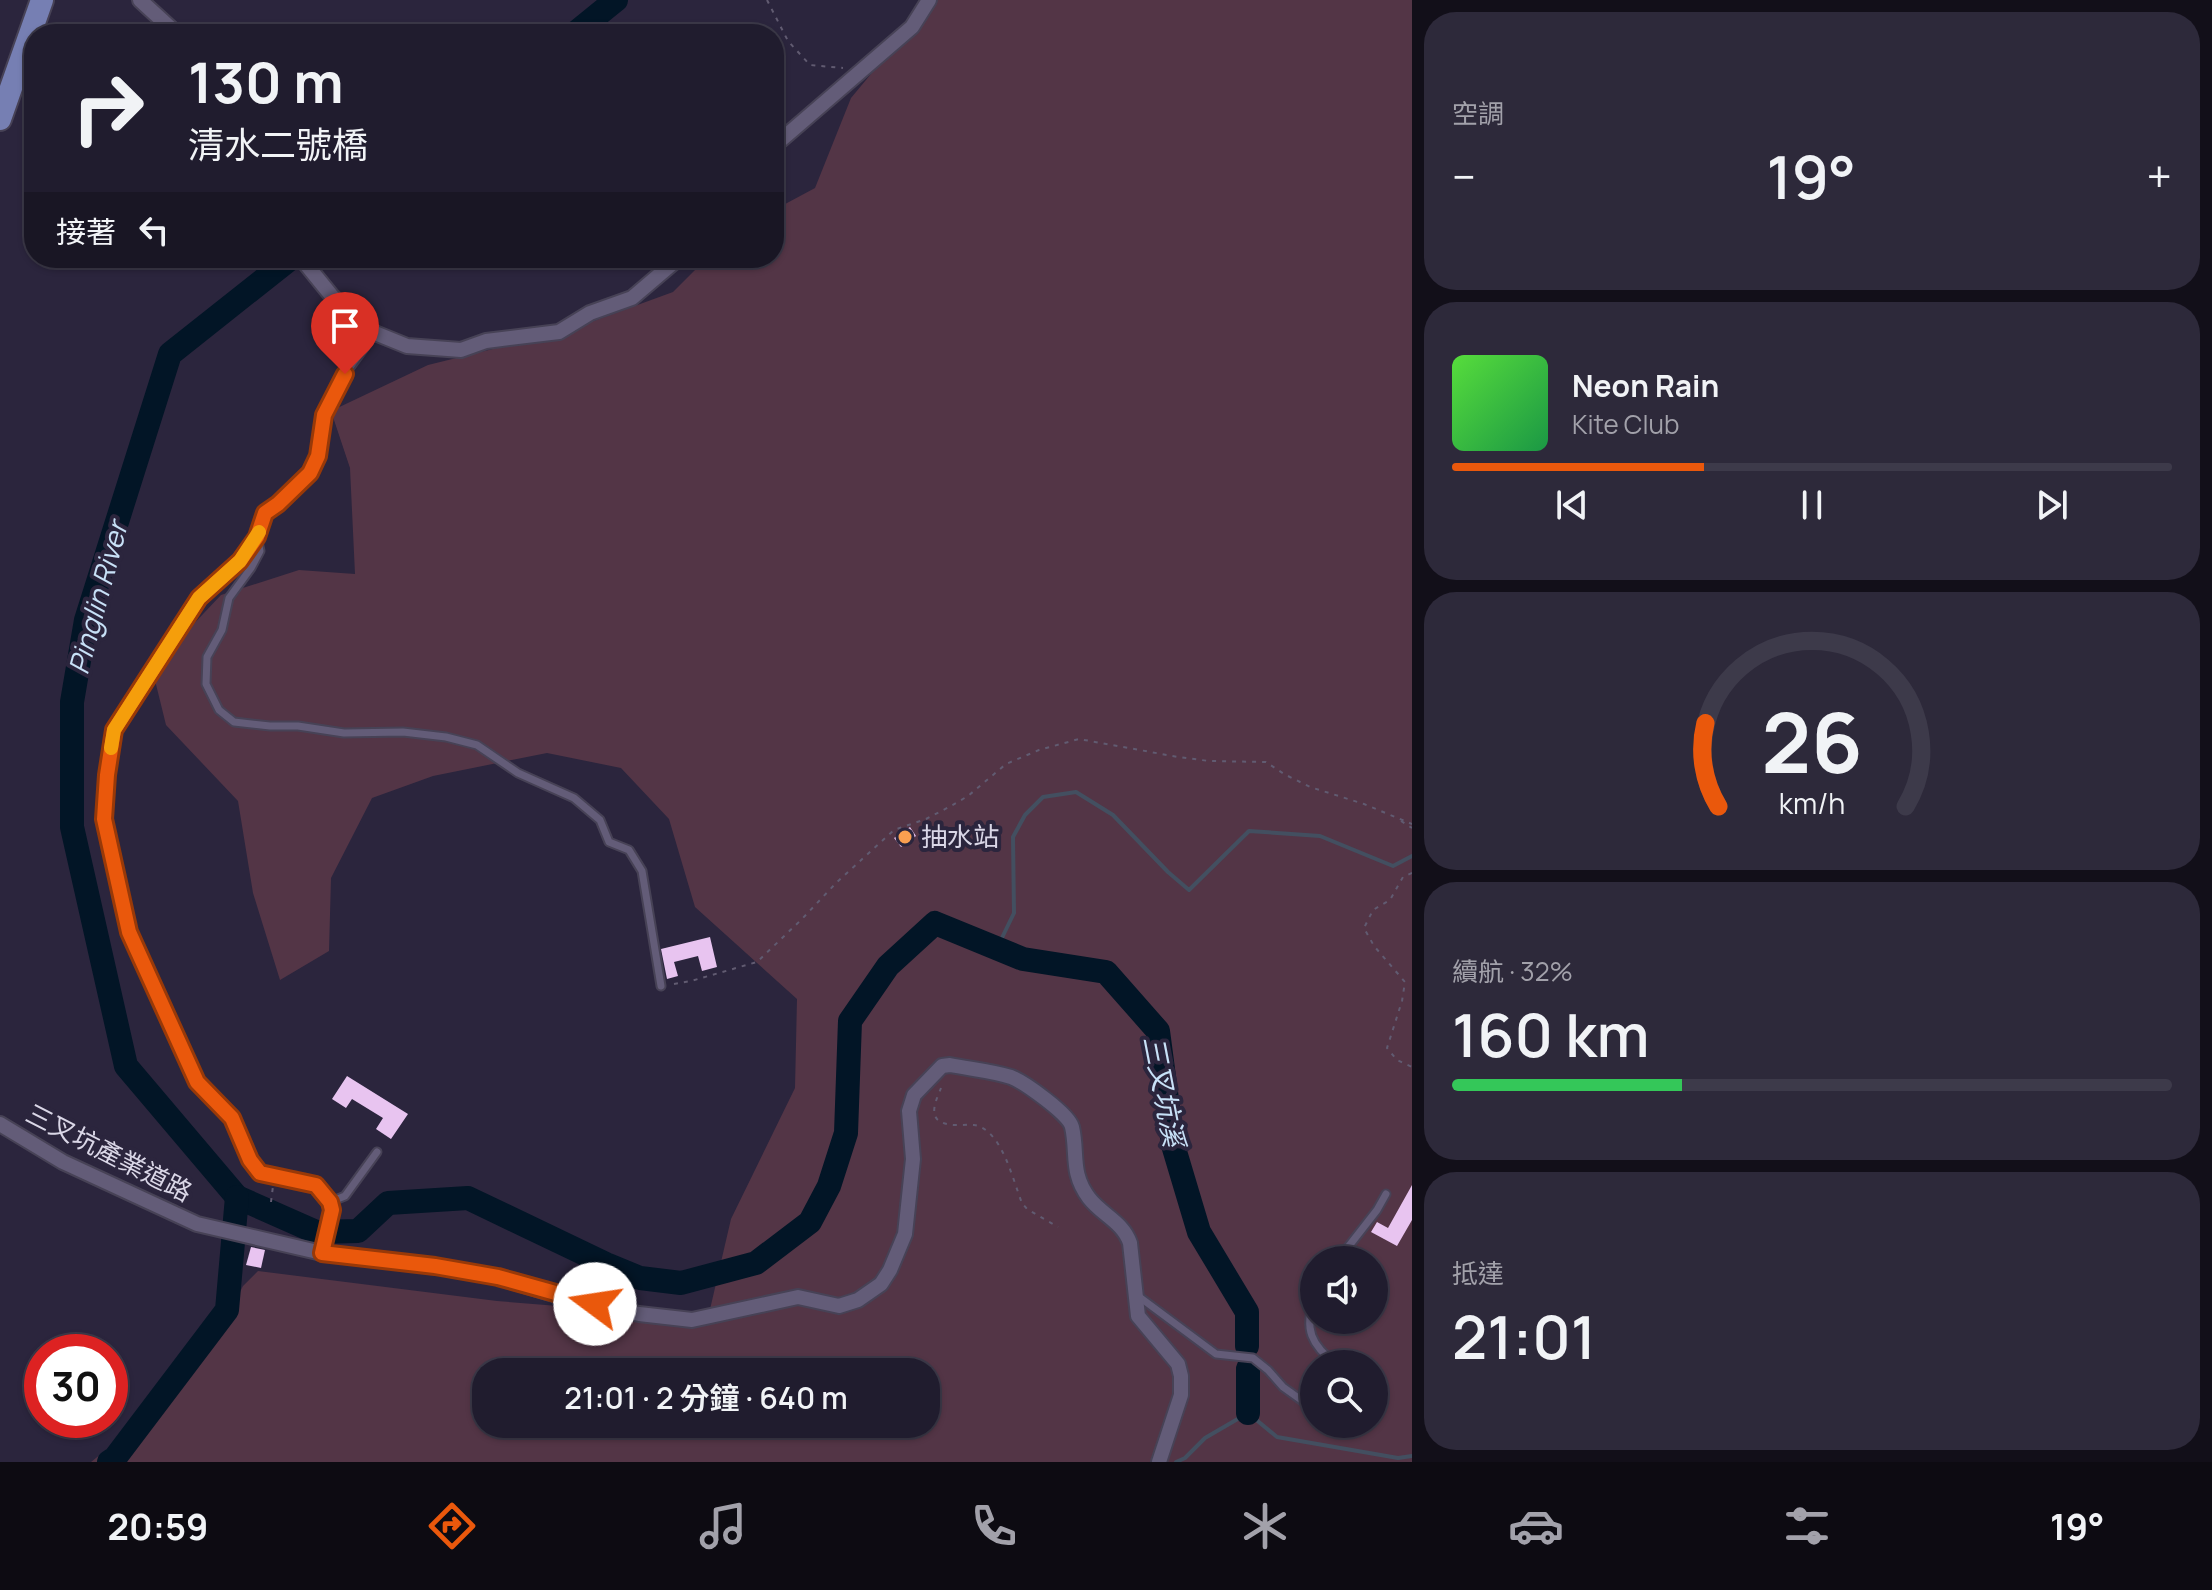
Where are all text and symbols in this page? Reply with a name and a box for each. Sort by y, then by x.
text: 130 m [188,43,344,120]
icon: right [56,56,160,160]
text: 空調 [1452,95,1504,131]
text: 清水二號橋 [188,120,368,169]
text: 19° [1766,135,1856,217]
text: − [1452,146,1476,206]
text: + [2147,146,2172,206]
icon: left [132,208,176,252]
text: 接著 [56,211,116,252]
pin [311,292,379,374]
icon: arrive [323,304,367,348]
text: Neon Rain [1572,365,1719,406]
text: Kite Club [1572,406,1679,442]
icon: previous [1550,483,1594,527]
icon: pause [1790,483,1834,527]
icon: next [2030,483,2074,527]
water label: Pinglin River [58,514,137,678]
text: 26 [1761,684,1863,798]
text: km/h [1779,784,1845,823]
place label: 抽水站 [921,818,999,854]
marker: 抽水站 [896,828,914,846]
text: 續航 · 32% [1452,953,1573,989]
text: 160 km [1452,993,1650,1075]
water label: 三叉坑溪 [1136,1032,1195,1153]
street label: 三叉坑產業道路 [20,1095,199,1209]
map controls [1300,1246,1388,1438]
button: sound [1300,1246,1388,1334]
text: 抵達 [1452,1255,1504,1291]
position arrow [553,1262,637,1346]
text: 21:01 [1452,1295,1596,1377]
speed limit sign: 30 [24,1334,128,1438]
button: search [1300,1350,1388,1438]
text: 21:01 · 2 分鐘 · 640 m [564,1377,848,1418]
icon: directions [424,1498,480,1554]
icon: music [695,1498,751,1554]
icon: phone [966,1498,1022,1554]
icon: climate [1237,1498,1293,1554]
icon: car [1508,1498,1564,1554]
icon: filters [1779,1498,1835,1554]
text: 20:59 [108,1502,208,1551]
text: 19° [2050,1502,2104,1551]

